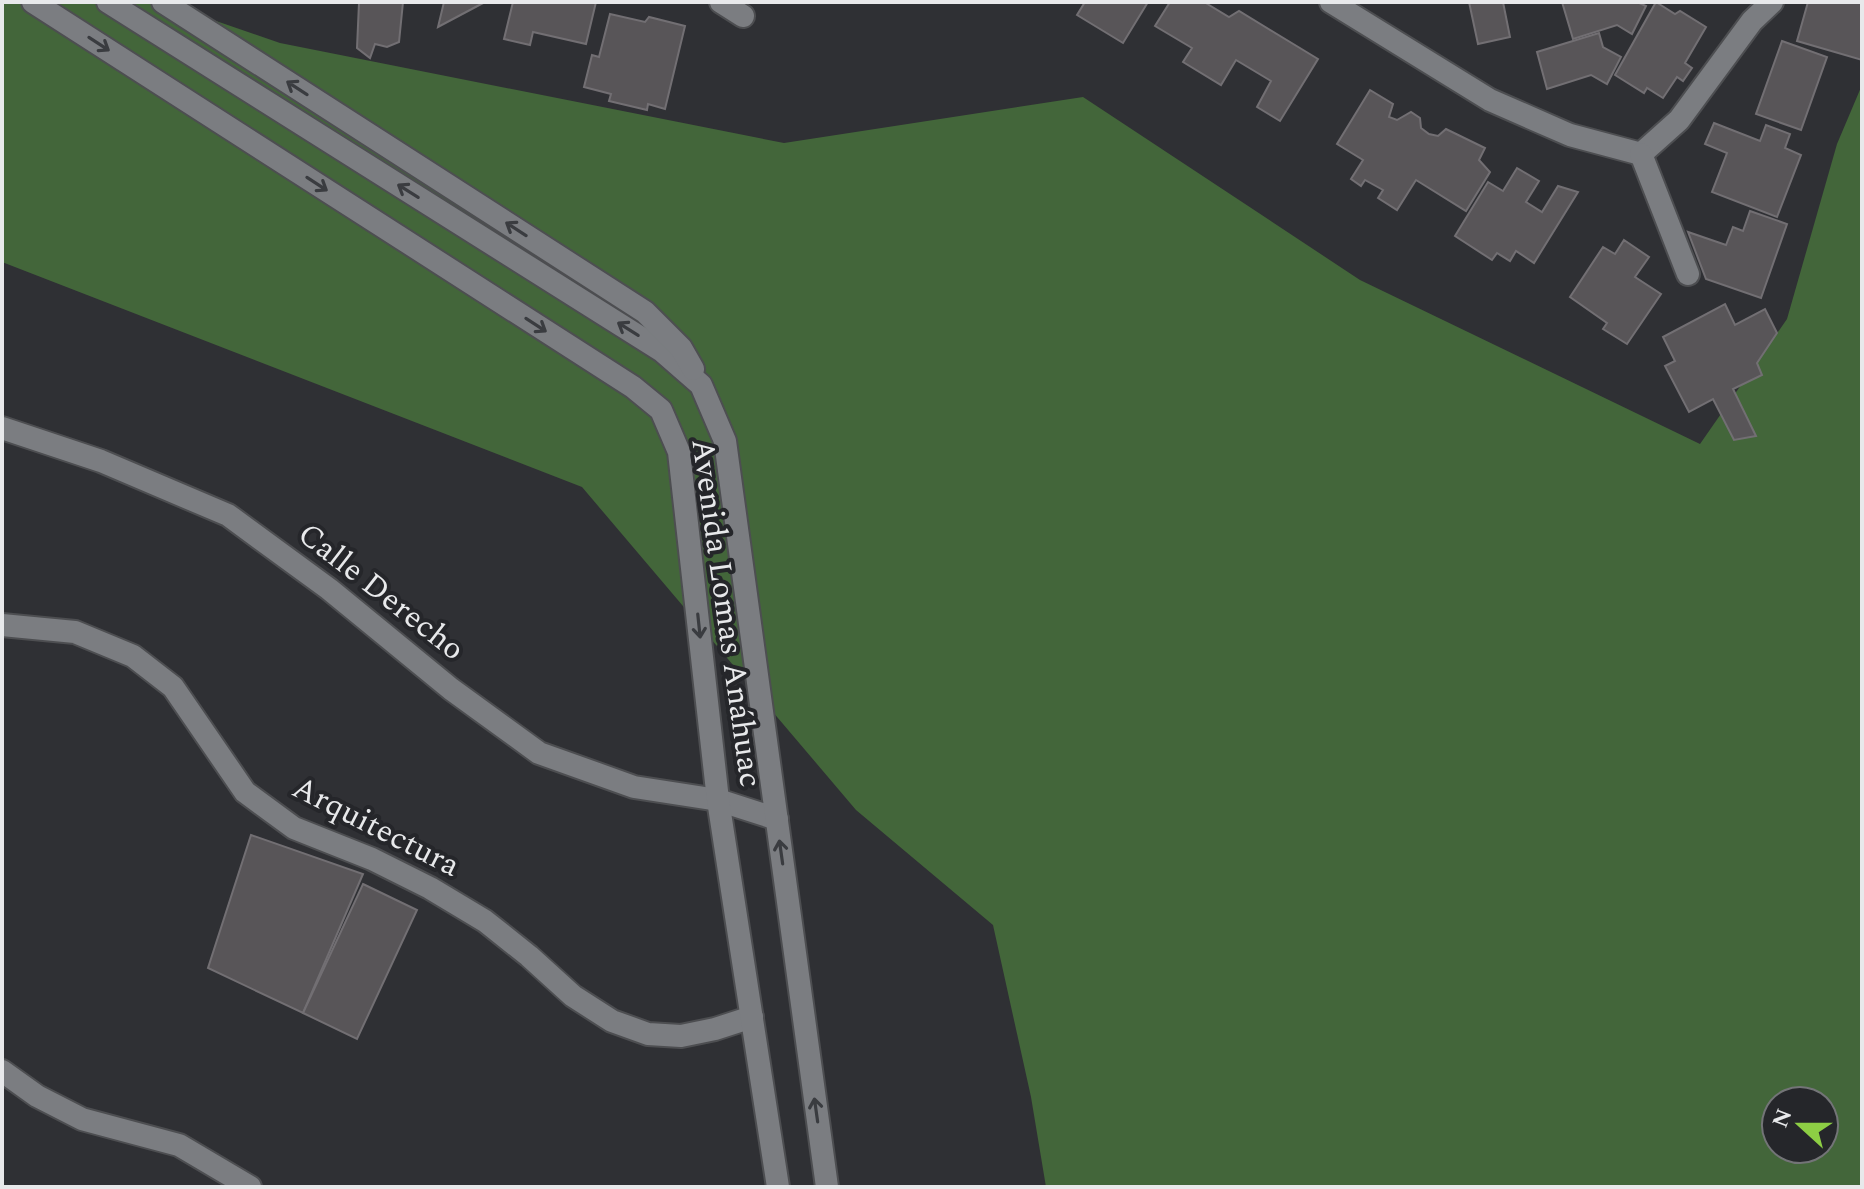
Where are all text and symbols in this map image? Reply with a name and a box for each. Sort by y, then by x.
one-way arrow [87,36,109,53]
one-way arrow [287,80,309,97]
one-way arrow [306,176,328,193]
one-way arrow [397,182,420,198]
one-way arrow [505,221,528,237]
one-way arrow [525,316,547,333]
one-way arrow [617,321,640,337]
street label: Avenida Lomas Anáhuac [677,436,775,790]
street label: Calle Derecho [287,511,475,673]
one-way arrow [691,612,706,639]
street label: Arquitectura [284,764,469,890]
one-way arrow [773,840,788,865]
north arrow [1760,1085,1840,1165]
one-way arrow [808,1098,823,1123]
text: N [1764,1104,1801,1133]

